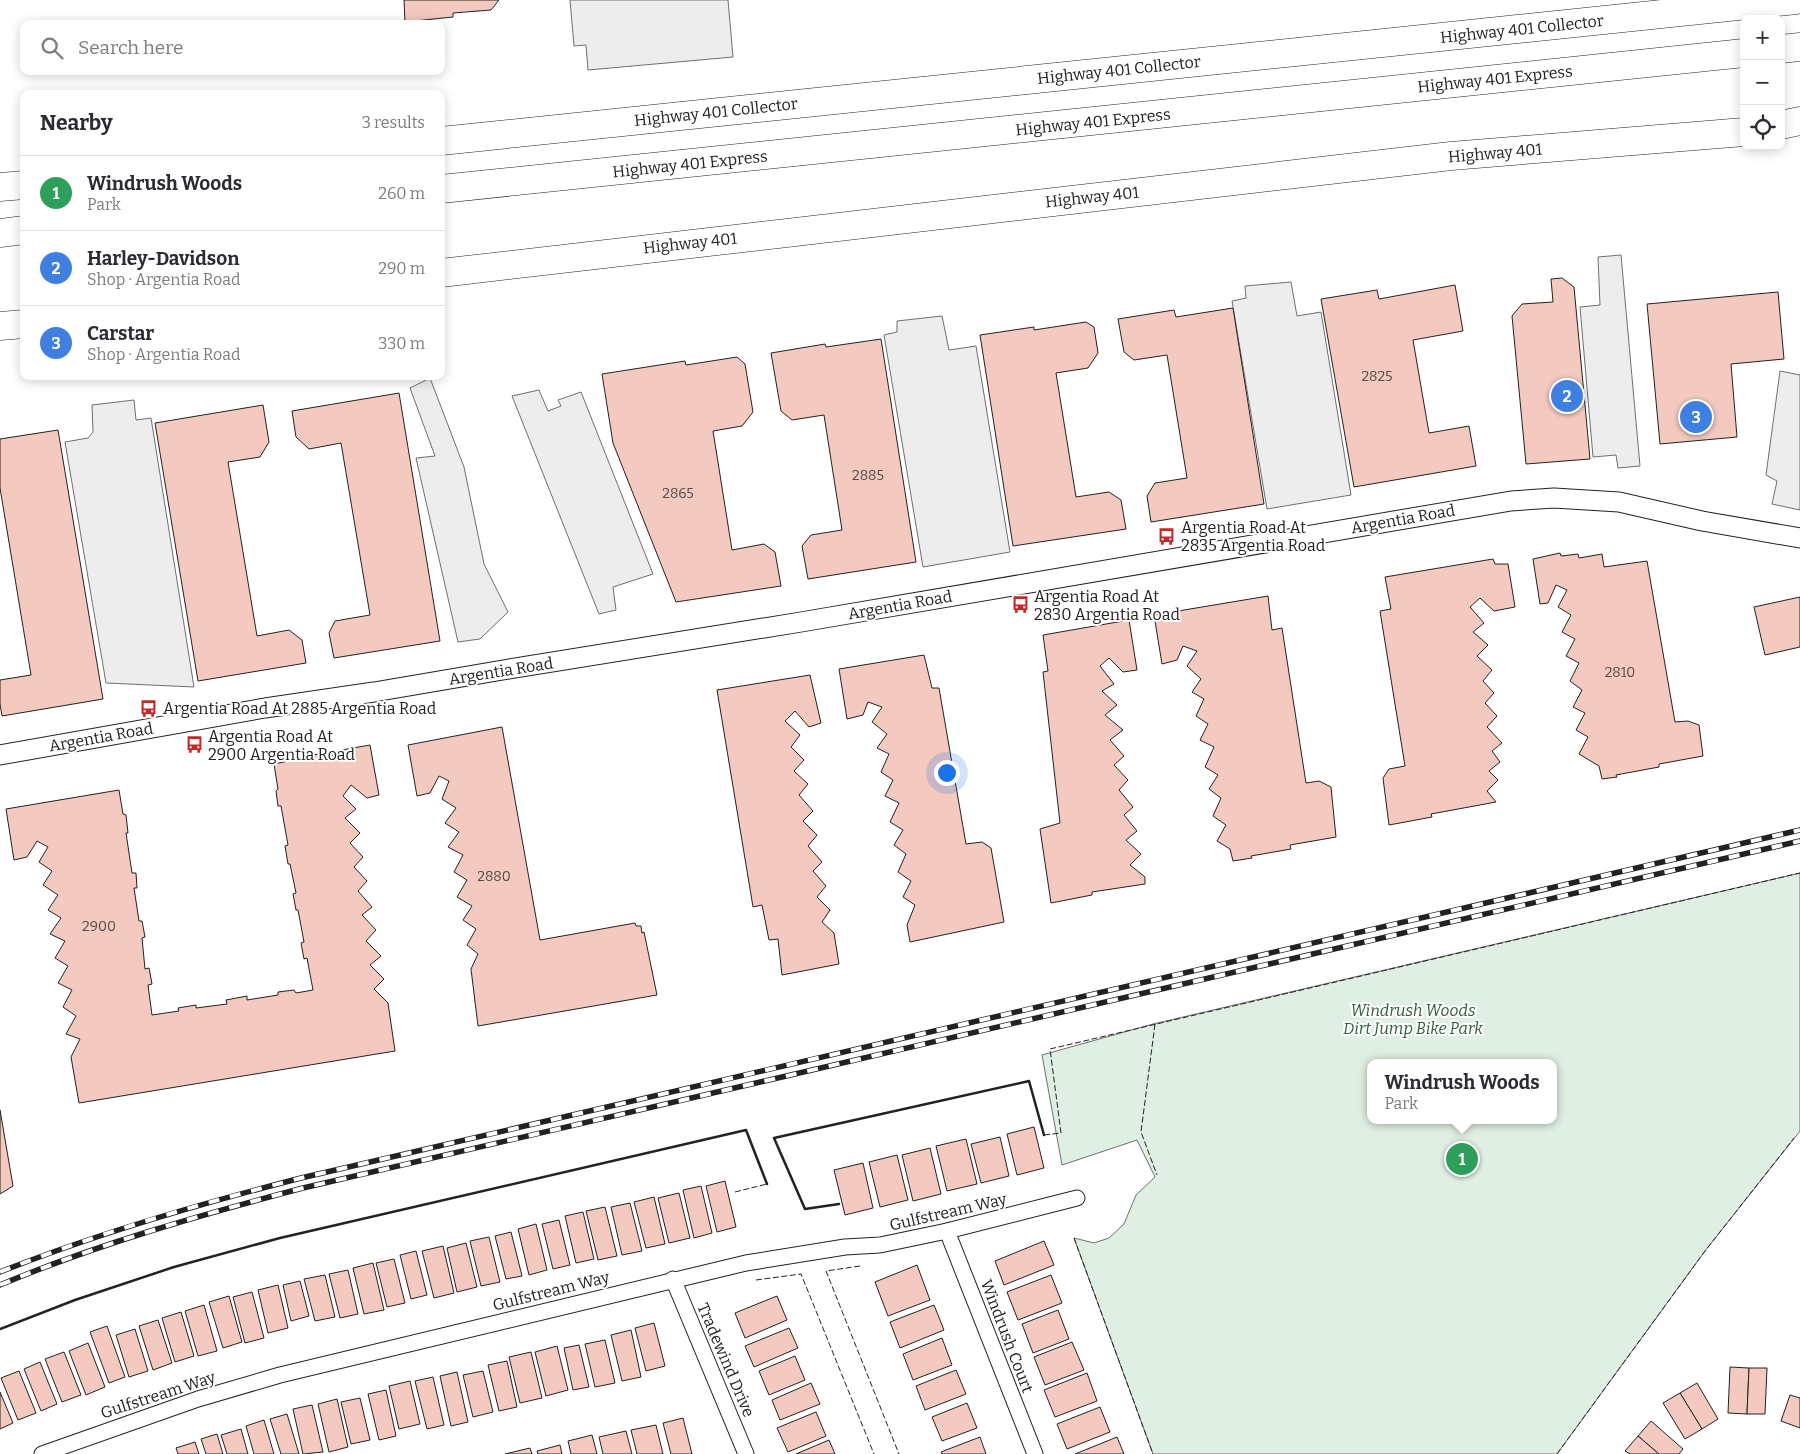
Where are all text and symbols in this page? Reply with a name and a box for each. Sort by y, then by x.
street label: Highway 401 Collector [1439,11,1605,47]
map controls [1740,15,1785,150]
button: + [1740,15,1785,60]
search box [20,20,445,75]
icon: search [38,34,66,62]
text: Search here [78,36,183,59]
street label: Highway 401 Collector [1036,52,1202,88]
button: − [1740,60,1785,105]
street label: Highway 401 Express [1417,61,1573,97]
street label: Highway 401 Collector [633,94,799,130]
street label: Highway 401 Express [1015,104,1171,140]
button: locate [1740,105,1785,150]
text: Nearby [40,110,113,136]
text: 3 results [362,113,425,132]
street label: Highway 401 [1447,139,1543,167]
street label: Highway 401 Express [612,146,768,182]
text: Windrush Woods [87,172,242,195]
street label: Highway 401 [1044,183,1140,211]
text: 1 [53,184,59,203]
text: 260 m [378,184,425,203]
text: Park [87,195,121,214]
street label: Highway 401 [642,229,738,257]
text: Harley-Davidson [87,247,239,270]
text: 2 [51,259,61,278]
text: 290 m [378,259,425,278]
text: Shop · Argentia Road [87,270,240,289]
text: Carstar [87,322,154,345]
text: 3 [51,334,61,353]
text: 330 m [378,334,425,353]
text: Shop · Argentia Road [87,345,240,364]
house number: 2825 [1361,368,1393,385]
pin: 2 [1551,377,1583,415]
pin: 3 [1680,398,1712,436]
house number: 2885 [852,467,884,484]
house number: 2865 [662,485,694,502]
street label: Argentia Road [1349,500,1457,537]
place label: Argentia Road At 2835 Argentia Road [1181,518,1326,555]
bus stop icon: Argentia Road At 2835 Argentia Road [1157,526,1177,546]
street label: Argentia Road [846,586,954,623]
place label: Argentia Road At 2830 Argentia Road [1034,587,1180,624]
bus stop icon: Argentia Road At 2830 Argentia Road [1010,595,1030,615]
street label: Argentia Road [448,653,555,689]
house number: 2810 [1605,664,1635,681]
bus stop icon: Argentia Road At 2885 Argentia Road [139,698,159,718]
place label: Argentia Road At 2885 Argentia Road [163,699,437,718]
street label: Argentia Road [47,718,155,755]
place label: Argentia Road At 2900 Argentia Road [208,727,356,764]
bus stop icon: Argentia Road At 2900 Argentia Road [184,735,204,755]
your location [934,760,960,786]
house number: 2880 [477,868,511,885]
house number: 2900 [82,918,116,935]
park label: Windrush Woods Dirt Jump Bike Park [1343,1001,1483,1038]
popup [1367,1059,1557,1124]
text: Windrush Woods [1384,1071,1540,1094]
text: Park [1384,1094,1418,1113]
pin: 1 [1446,1140,1478,1178]
street label: Gulfstream Way [888,1189,1009,1235]
street label: Gulfstream Way [491,1267,612,1315]
street label: Windrush Court [977,1277,1037,1395]
street label: Tradewind Drive [693,1300,759,1420]
street label: Gulfstream Way [98,1367,218,1423]

